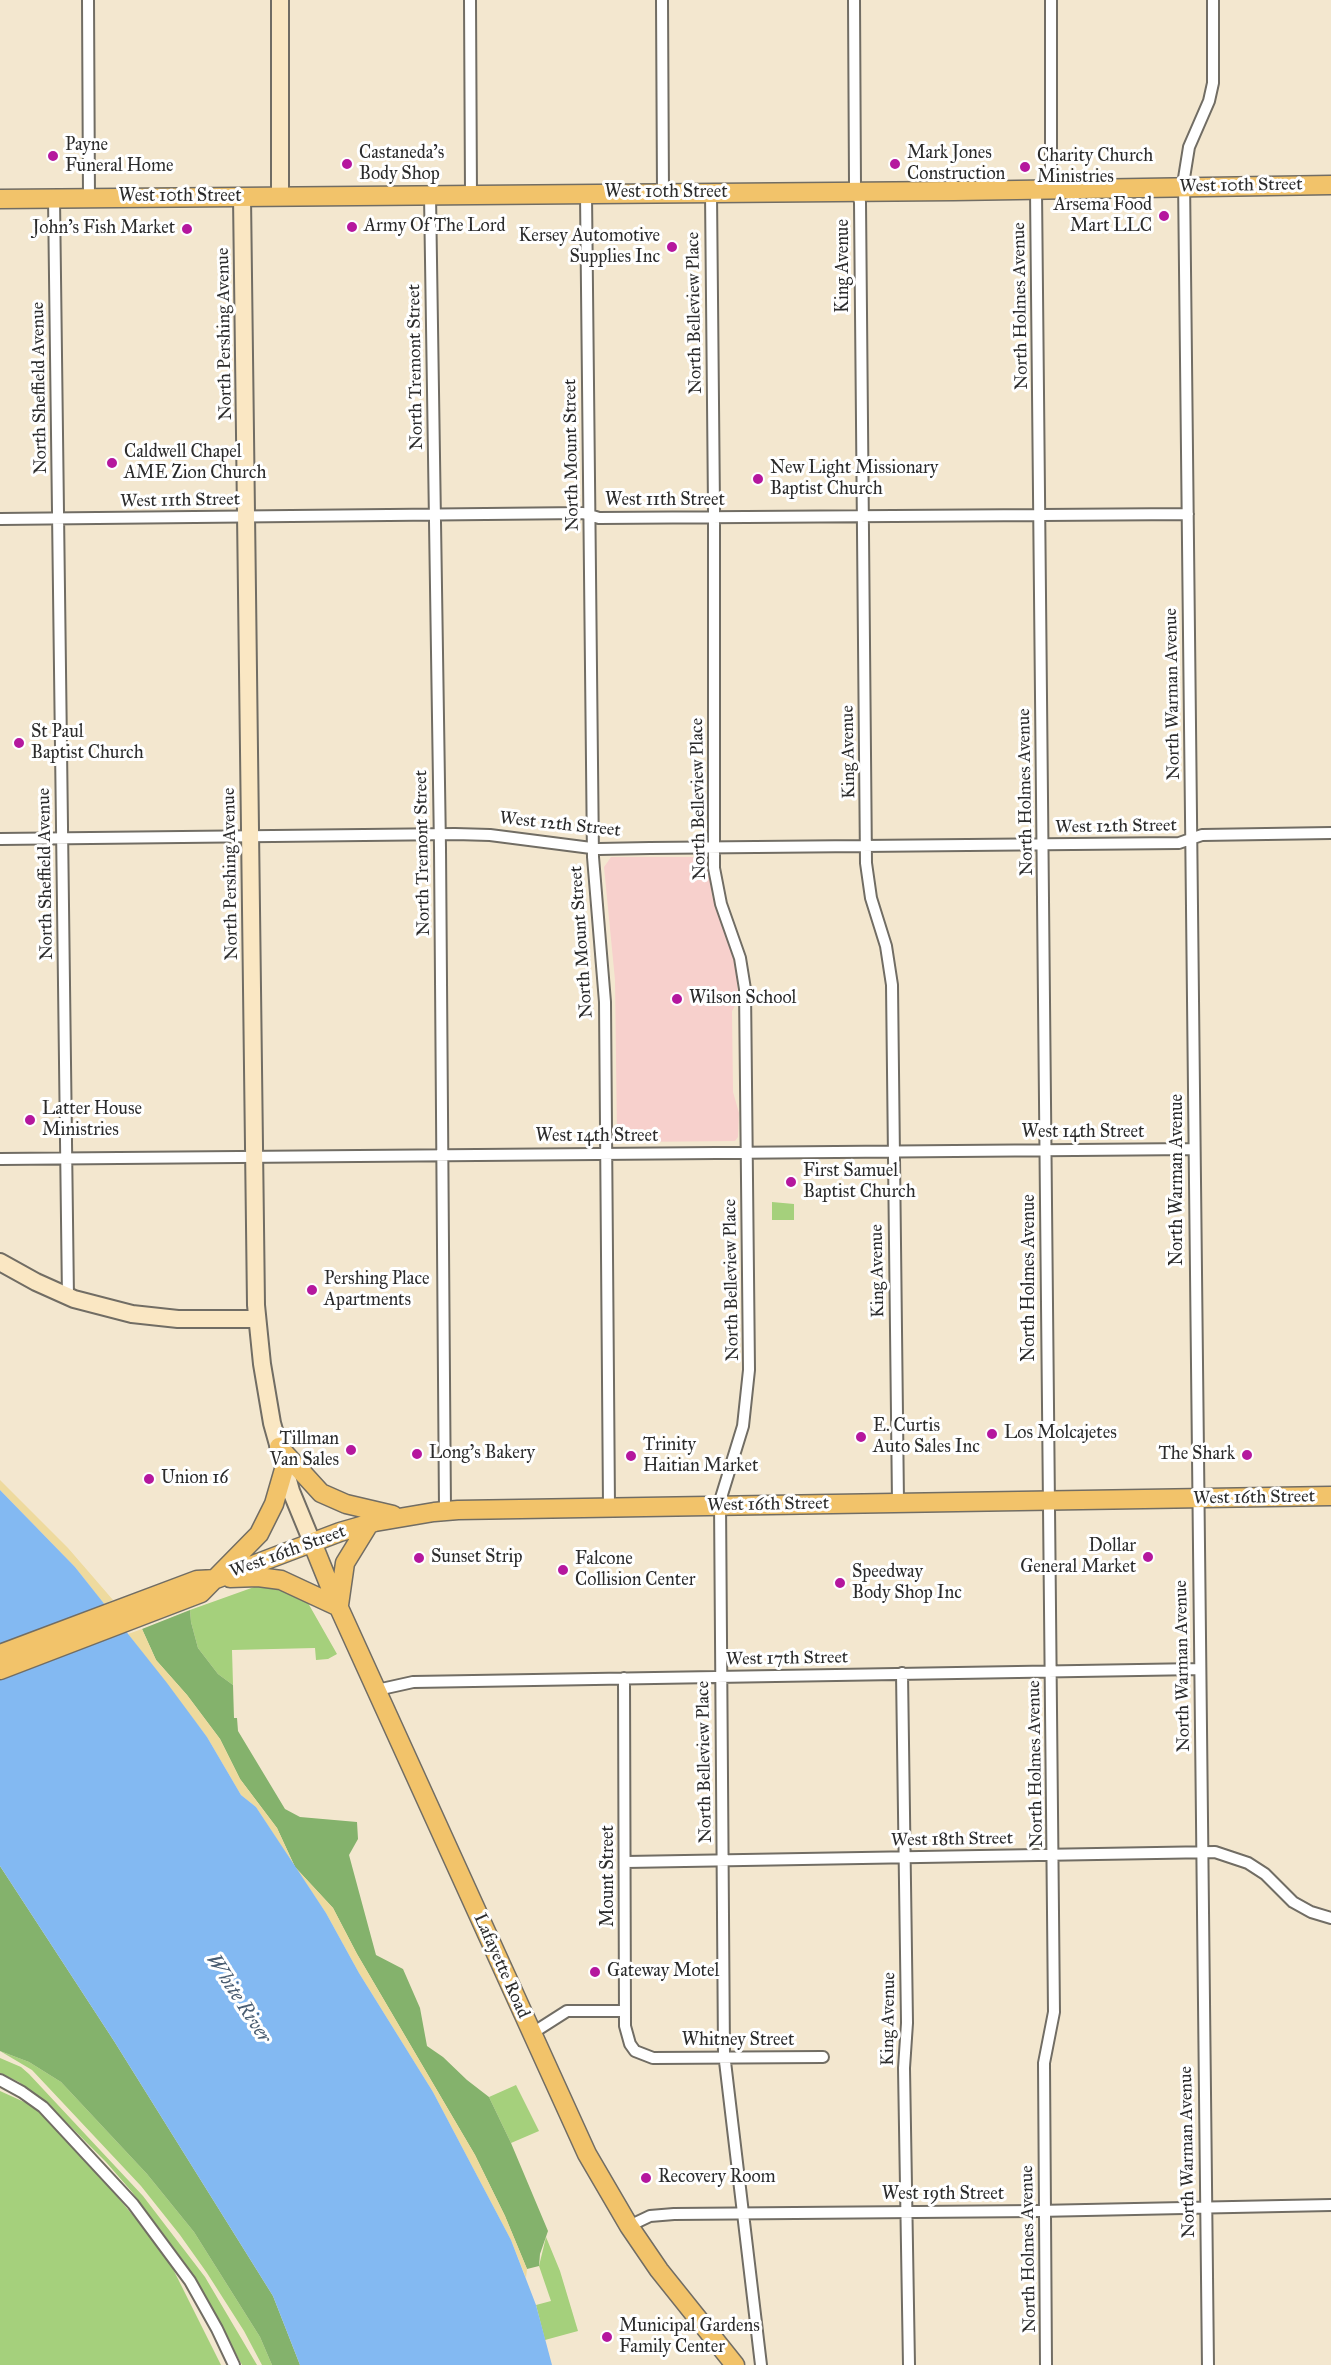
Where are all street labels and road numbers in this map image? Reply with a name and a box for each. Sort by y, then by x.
street label: West 10th Street [1179,174,1303,198]
street label: West 10th Street [604,182,728,204]
street label: West 10th Street [118,186,242,208]
street label: King Avenue [833,219,855,313]
street label: North Holmes Avenue [1009,222,1033,390]
street label: North Belleview Place [683,232,707,394]
street label: North Pershing Avenue [213,247,237,421]
street label: North Tremont Street [404,284,428,450]
street label: North Sheffield Avenue [28,302,52,474]
street label: North Mount Street [560,378,584,532]
street label: West 11th Street [120,489,240,513]
street label: West 11th Street [605,490,725,512]
street label: North Warman Avenue [1161,608,1185,780]
street label: King Avenue [837,705,861,799]
street label: North Holmes Avenue [1014,708,1038,876]
street label: North Belleview Place [687,718,711,880]
street label: North Tremont Street [411,770,435,936]
street label: North Pershing Avenue [219,787,243,961]
street label: North Sheffield Avenue [34,788,58,960]
street label: West 12th Street [498,808,622,842]
street label: West 12th Street [1055,815,1177,839]
street label: North Mount Street [566,865,598,1019]
street label: North Warman Avenue [1167,1094,1189,1266]
street label: West 14th Street [1022,1122,1144,1144]
street label: West 14th Street [536,1126,658,1148]
street label: North Holmes Avenue [1019,1194,1041,1362]
street label: North Belleview Place [720,1199,744,1361]
street label: King Avenue [866,1224,890,1318]
street label: West 16th Street [1193,1486,1315,1510]
street label: West 16th Street [707,1493,829,1517]
street label: West 16th Street [227,1521,349,1583]
street label: North Warman Avenue [1171,1580,1195,1752]
street label: West 17th Street [726,1647,848,1671]
street label: North Holmes Avenue [1024,1680,1048,1848]
street label: North Belleview Place [693,1681,717,1843]
street label: Mount Street [598,1825,620,1927]
street label: West 18th Street [891,1828,1013,1852]
street label: Lafayette Road [468,1910,534,2022]
street label: King Avenue [877,1972,901,2066]
street label: Whitney Street [682,2030,794,2052]
street label: North Warman Avenue [1176,2066,1200,2238]
street label: North Holmes Avenue [1017,2165,1041,2333]
street label: West 19th Street [882,2184,1004,2206]

